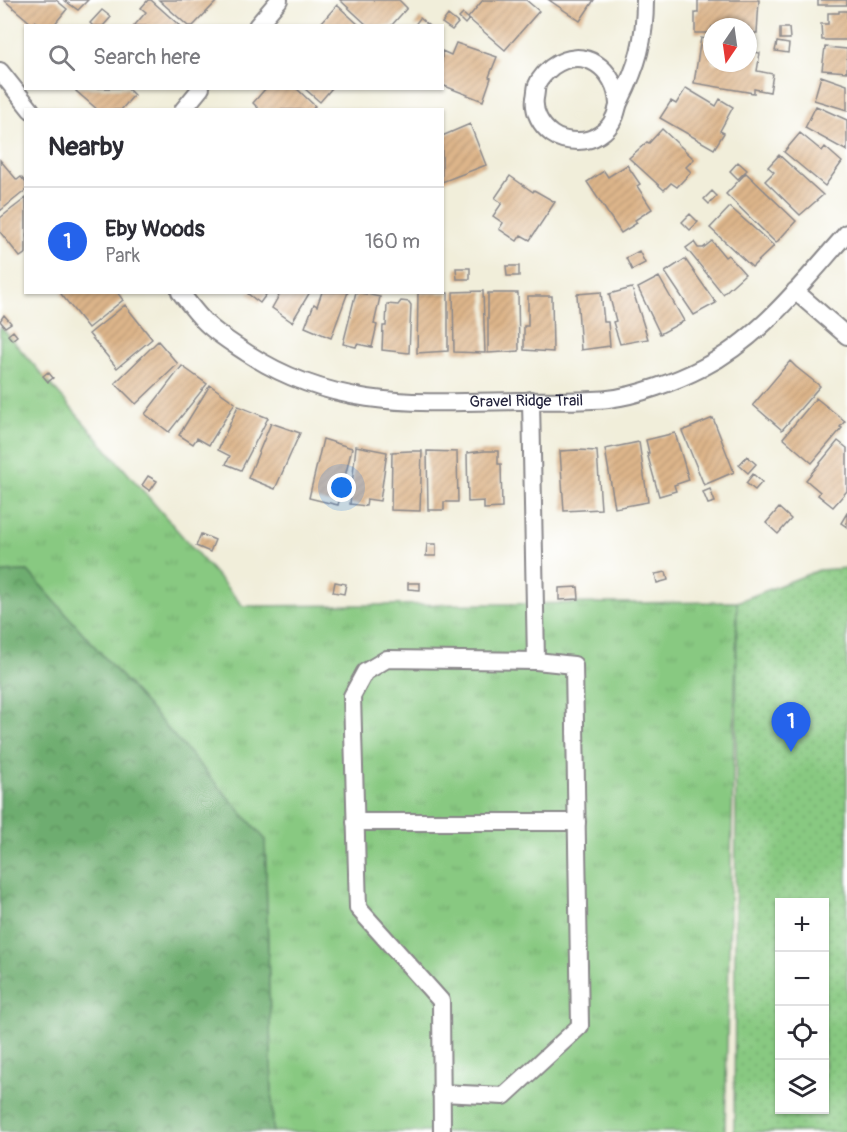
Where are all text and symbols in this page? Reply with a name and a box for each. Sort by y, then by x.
north arrow [703,18,757,72]
search box [24,24,444,90]
icon: search [45,41,78,74]
text: Search here [93,43,200,71]
text: Nearby [48,131,124,163]
text: Eby Woods [105,215,204,243]
text: 1 [64,229,71,254]
text: 160 m [365,229,420,254]
text: Park [105,243,140,268]
street label: Gravel Ridge Trail [469,391,583,412]
your location [327,473,356,502]
pin: 1 [772,702,810,752]
map controls [775,898,829,1114]
button: + [775,898,829,952]
button: − [775,952,829,1006]
button: locate [775,1006,829,1060]
button: layers [775,1060,829,1114]

